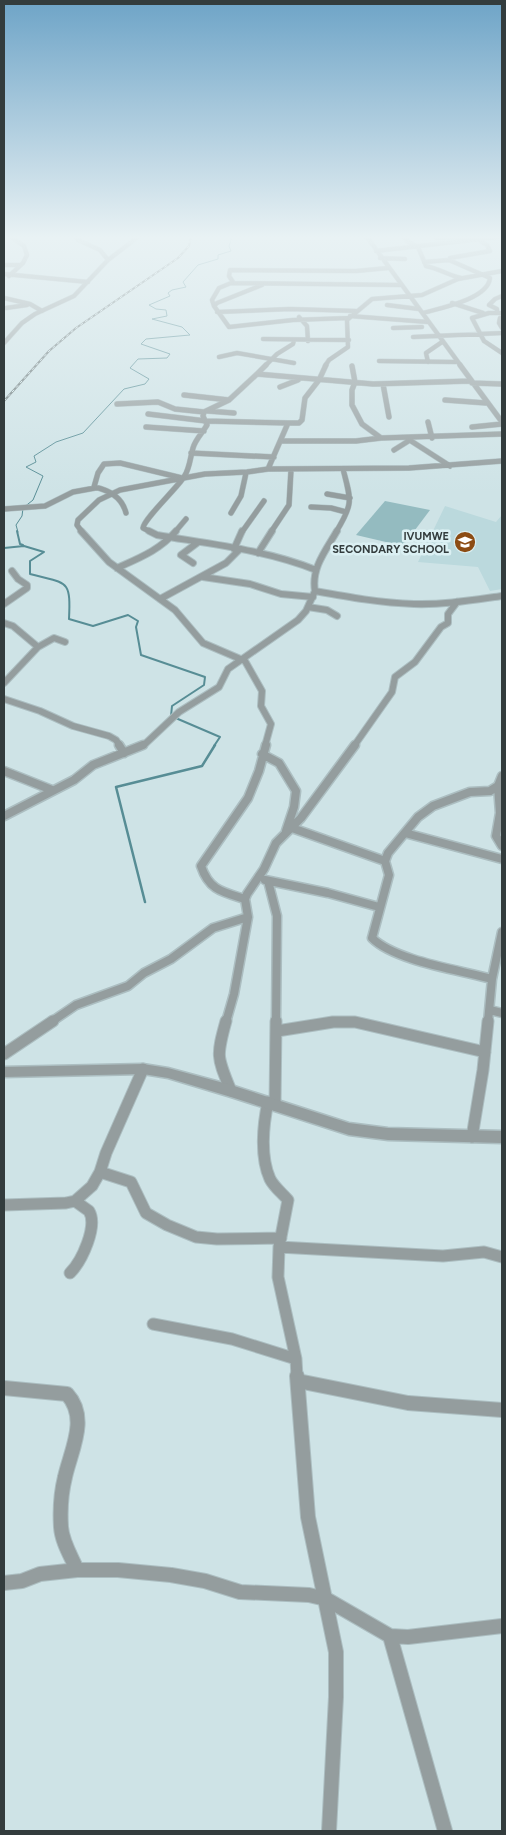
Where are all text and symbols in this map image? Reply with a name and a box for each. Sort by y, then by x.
place label: IVUMWE SECONDARY SCHOOL [332,530,449,556]
school or university icon: IVUMWE SECONDARY SCHOOL [453,530,477,554]

